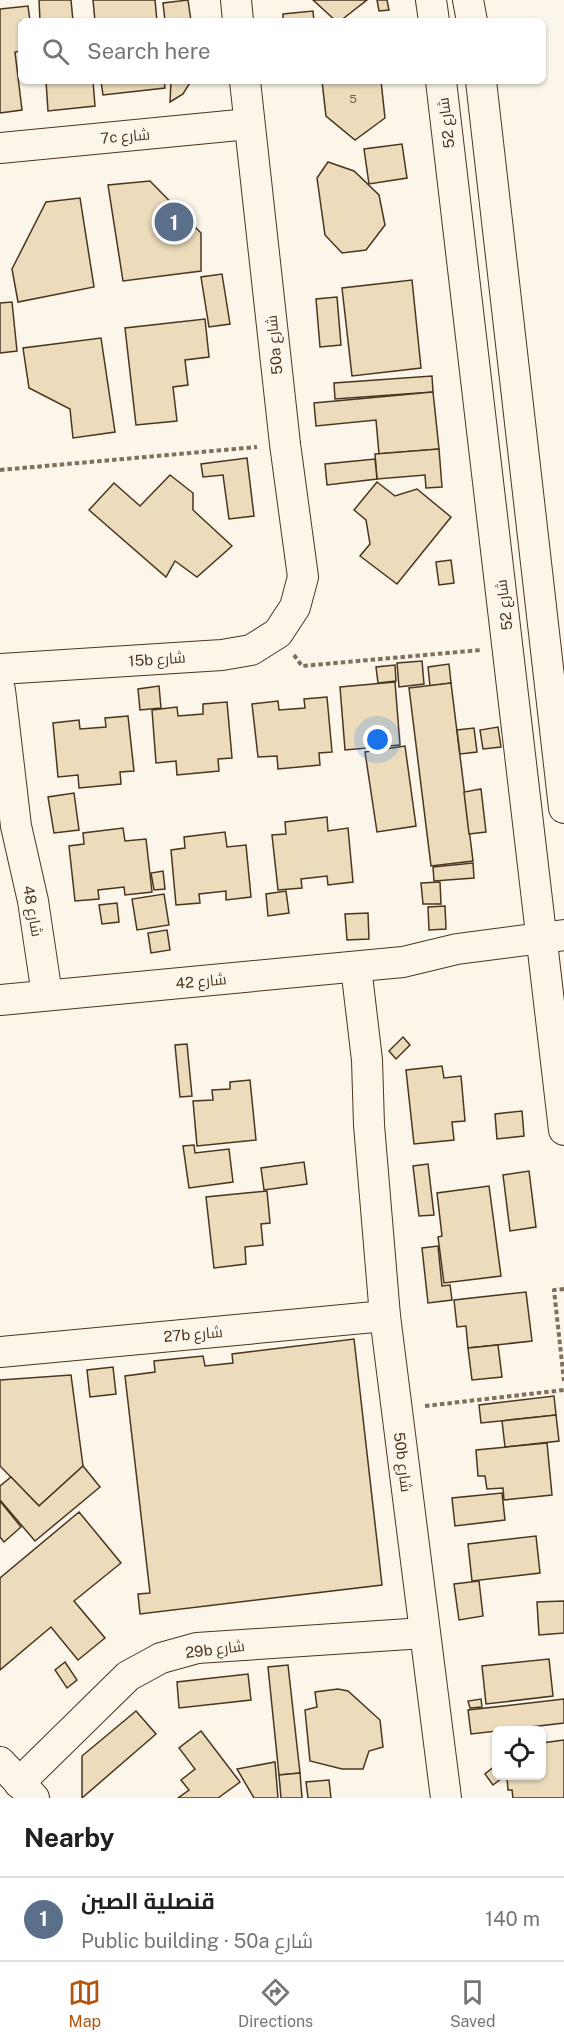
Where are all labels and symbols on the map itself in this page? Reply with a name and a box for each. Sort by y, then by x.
house number: 5 [349,92,357,106]
street label: شارع 52 [434,96,461,149]
street label: 7c شارع [99,125,151,150]
pin: 1 [154,200,194,244]
street label: 50a شارع [262,314,289,376]
street label: شارع 52 [492,578,519,631]
street label: 15b شارع [128,649,186,672]
your location [363,725,392,754]
street label: شارع 48 [17,884,46,939]
street label: شارع 42 [175,970,227,995]
street label: 27b شارع [163,1323,224,1348]
street label: 50b شارع [388,1431,415,1493]
street label: 29b شارع [184,1637,246,1664]

